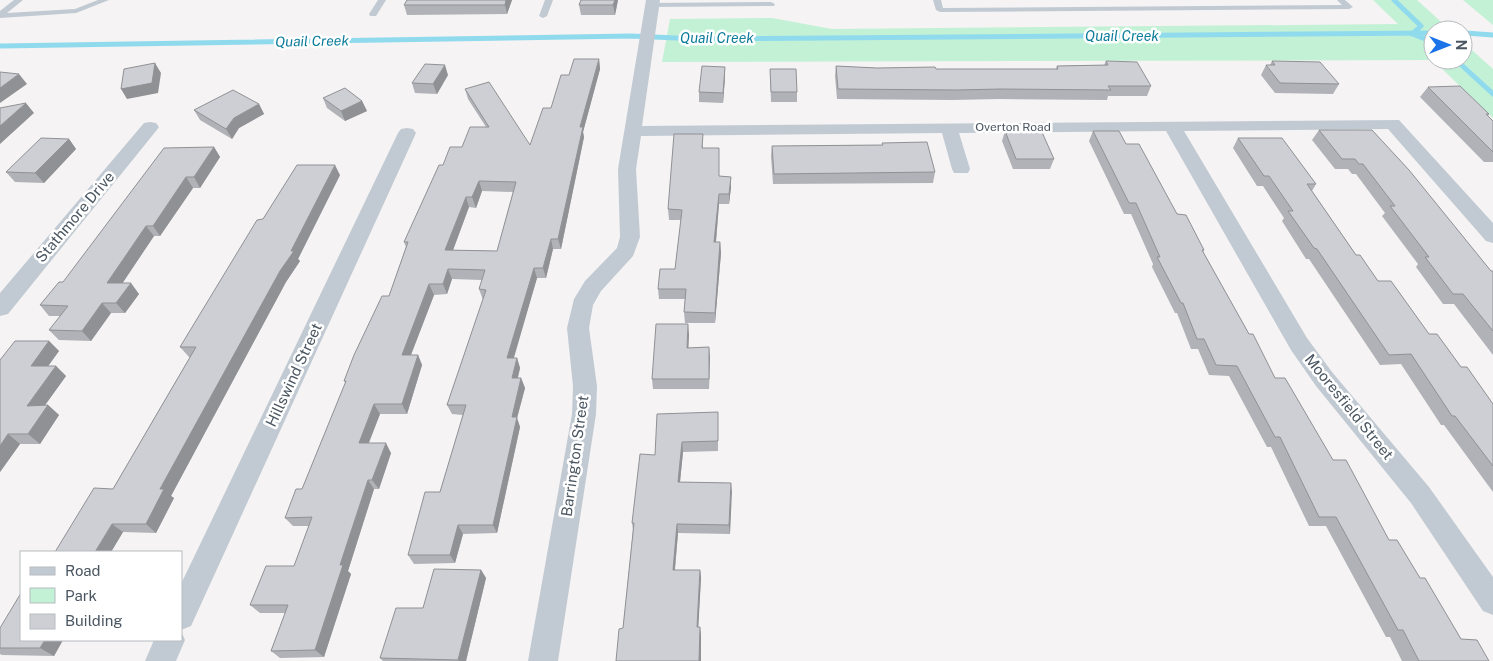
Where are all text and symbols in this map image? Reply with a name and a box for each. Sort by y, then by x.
north arrow [1423,20,1473,70]
water label: Quail Creek [1085,28,1159,44]
water label: Quail Creek [680,30,754,46]
water label: Quail Creek [275,32,349,50]
text: N [1453,40,1469,50]
street label: Overton Road [975,120,1051,134]
street label: Stathmore Drive [32,168,117,265]
street label: Hillswind Street [262,320,325,429]
street label: Mooresfield Street [1302,351,1397,463]
street label: Barrington Street [558,394,591,518]
legend [20,551,182,641]
text: Road [65,562,101,579]
text: Park [65,587,97,604]
text: Building [65,612,123,629]

